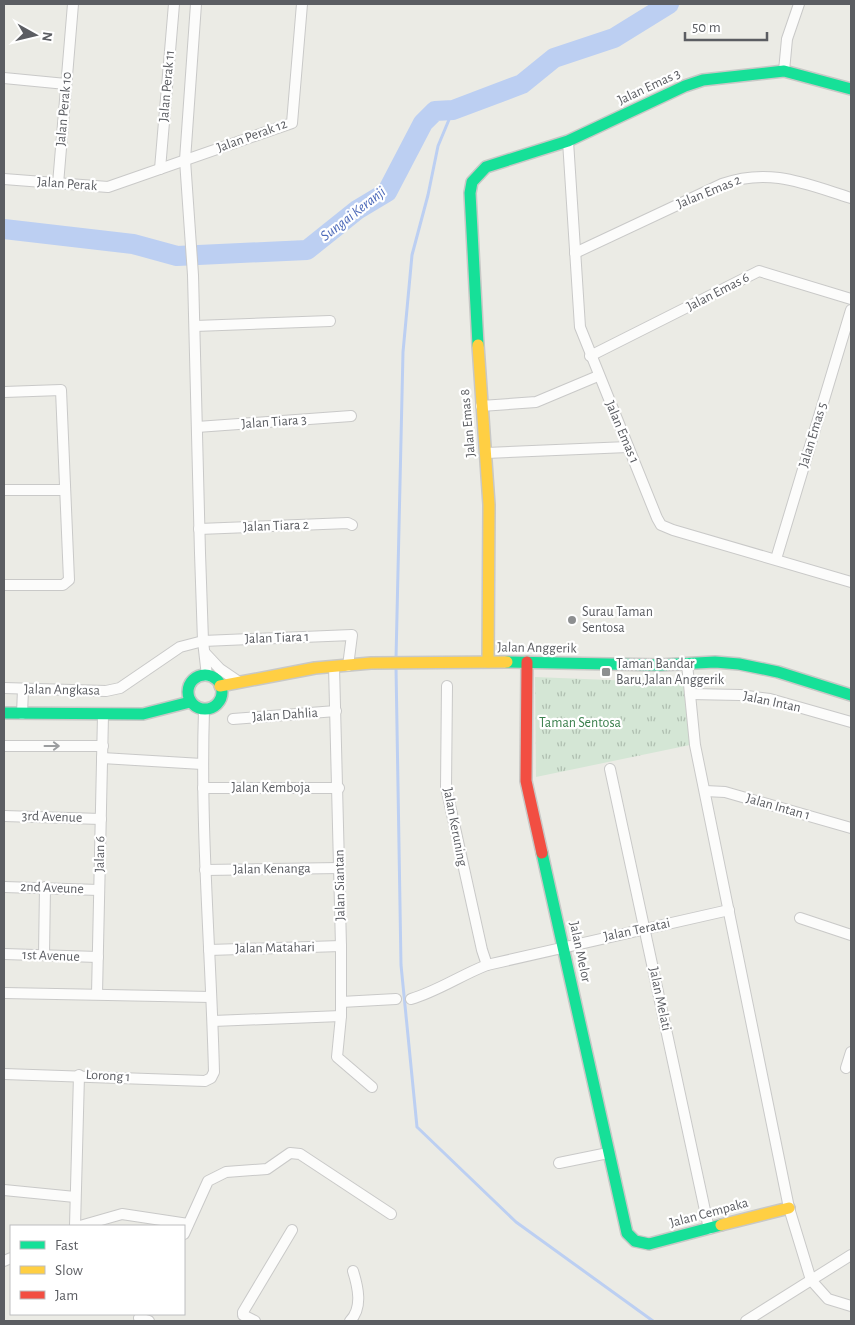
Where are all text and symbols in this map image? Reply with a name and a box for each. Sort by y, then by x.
north arrow [10,10,60,60]
scale bar [685,10,768,42]
text: 50 m [692,20,721,35]
text: N [39,31,54,42]
street label: Jalan Perak 11 [157,49,177,123]
street label: Jalan Emas 3 [616,66,683,108]
street label: Jalan Perak 10 [54,71,74,147]
street label: Jalan Perak 12 [215,117,289,155]
street label: Jalan Emas 2 [675,173,743,211]
street label: Jalan Perak [36,175,98,193]
water label: Sungai Keranji [318,184,388,244]
street label: Jalan Emas 6 [684,270,752,314]
street label: Jalan Emas 8 [458,388,478,458]
street label: Jalan Emas 1 [603,399,641,465]
street label: Jalan Emas 5 [796,401,830,469]
street label: Jalan Tiara 3 [241,413,307,431]
street label: Jalan Tiara 2 [243,518,309,534]
place label: Surau Taman Sentosa [582,605,653,635]
marker: Surau Taman Sentosa [566,614,578,626]
street label: Jalan Tiara 1 [245,630,309,646]
street label: Jalan Anggerik [497,640,577,656]
place label: Taman Bandar Baru,Jalan Anggerik [616,657,725,687]
marker: Taman Bandar Baru,Jalan Anggerik [600,666,612,678]
street label: Jalan Angkasa [24,682,101,698]
street label: Jalan Intan [742,689,802,715]
street label: Jalan Dahlia [252,706,319,724]
park label: Taman Sentosa [539,716,622,730]
one-way arrow [44,741,60,751]
street label: Jalan Kemboja [231,781,311,795]
street label: Jalan Keruning [441,786,470,868]
street label: Jalan Intan 1 [744,791,812,823]
street label: 3rd Avenue [21,809,83,825]
street label: Jalan 6 [93,836,107,872]
street label: Jalan Siantan [332,849,348,921]
street label: Jalan Kenanga [233,861,311,877]
street label: 2nd Aveune [20,880,84,896]
street label: Jalan Teratai [603,916,671,944]
street label: Jalan Melor [567,920,593,984]
street label: Jalan Matahari [235,940,315,956]
street label: 1st Avenue [22,948,80,964]
street label: Jalan Melati [646,966,674,1032]
street label: Lorong 1 [85,1068,131,1084]
street label: Jalan Cempaka [668,1196,750,1230]
legend [10,1225,185,1315]
text: Fast [55,1238,79,1253]
text: Slow [55,1263,83,1278]
text: Jam [55,1288,78,1303]

